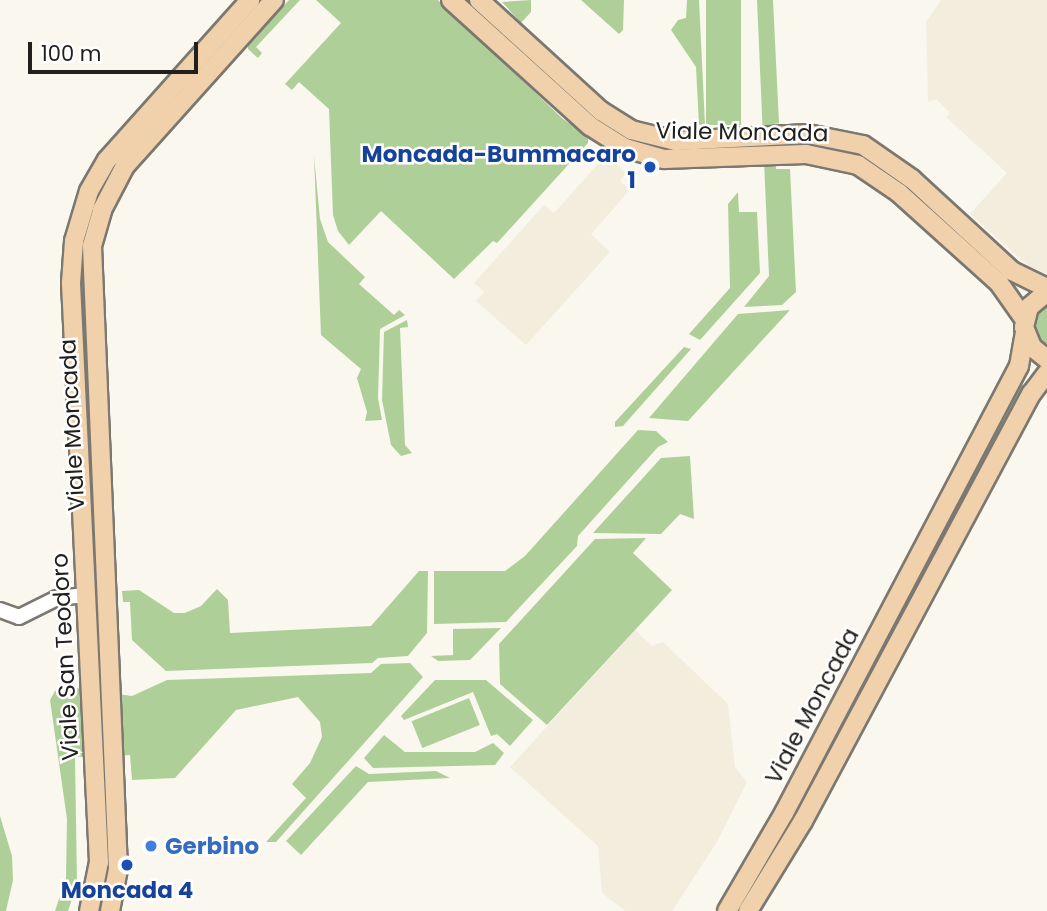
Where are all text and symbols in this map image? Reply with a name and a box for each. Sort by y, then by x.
scale bar [32,28,201,72]
text: 100 m [41,39,101,68]
street label: Viale Moncada [655,117,829,147]
place label: Moncada-Bummacaro 1 [362,140,636,194]
marker: Moncada-Bummacaro 1 [642,159,658,175]
street label: Viale Moncada [54,338,90,512]
street label: Viale San Teodoro [46,553,84,761]
street label: Viale Moncada [759,623,865,789]
place label: Gerbino [165,832,259,860]
marker: Gerbino [143,838,159,854]
marker: Moncada 4 [119,857,135,873]
place label: Moncada 4 [61,876,193,904]

